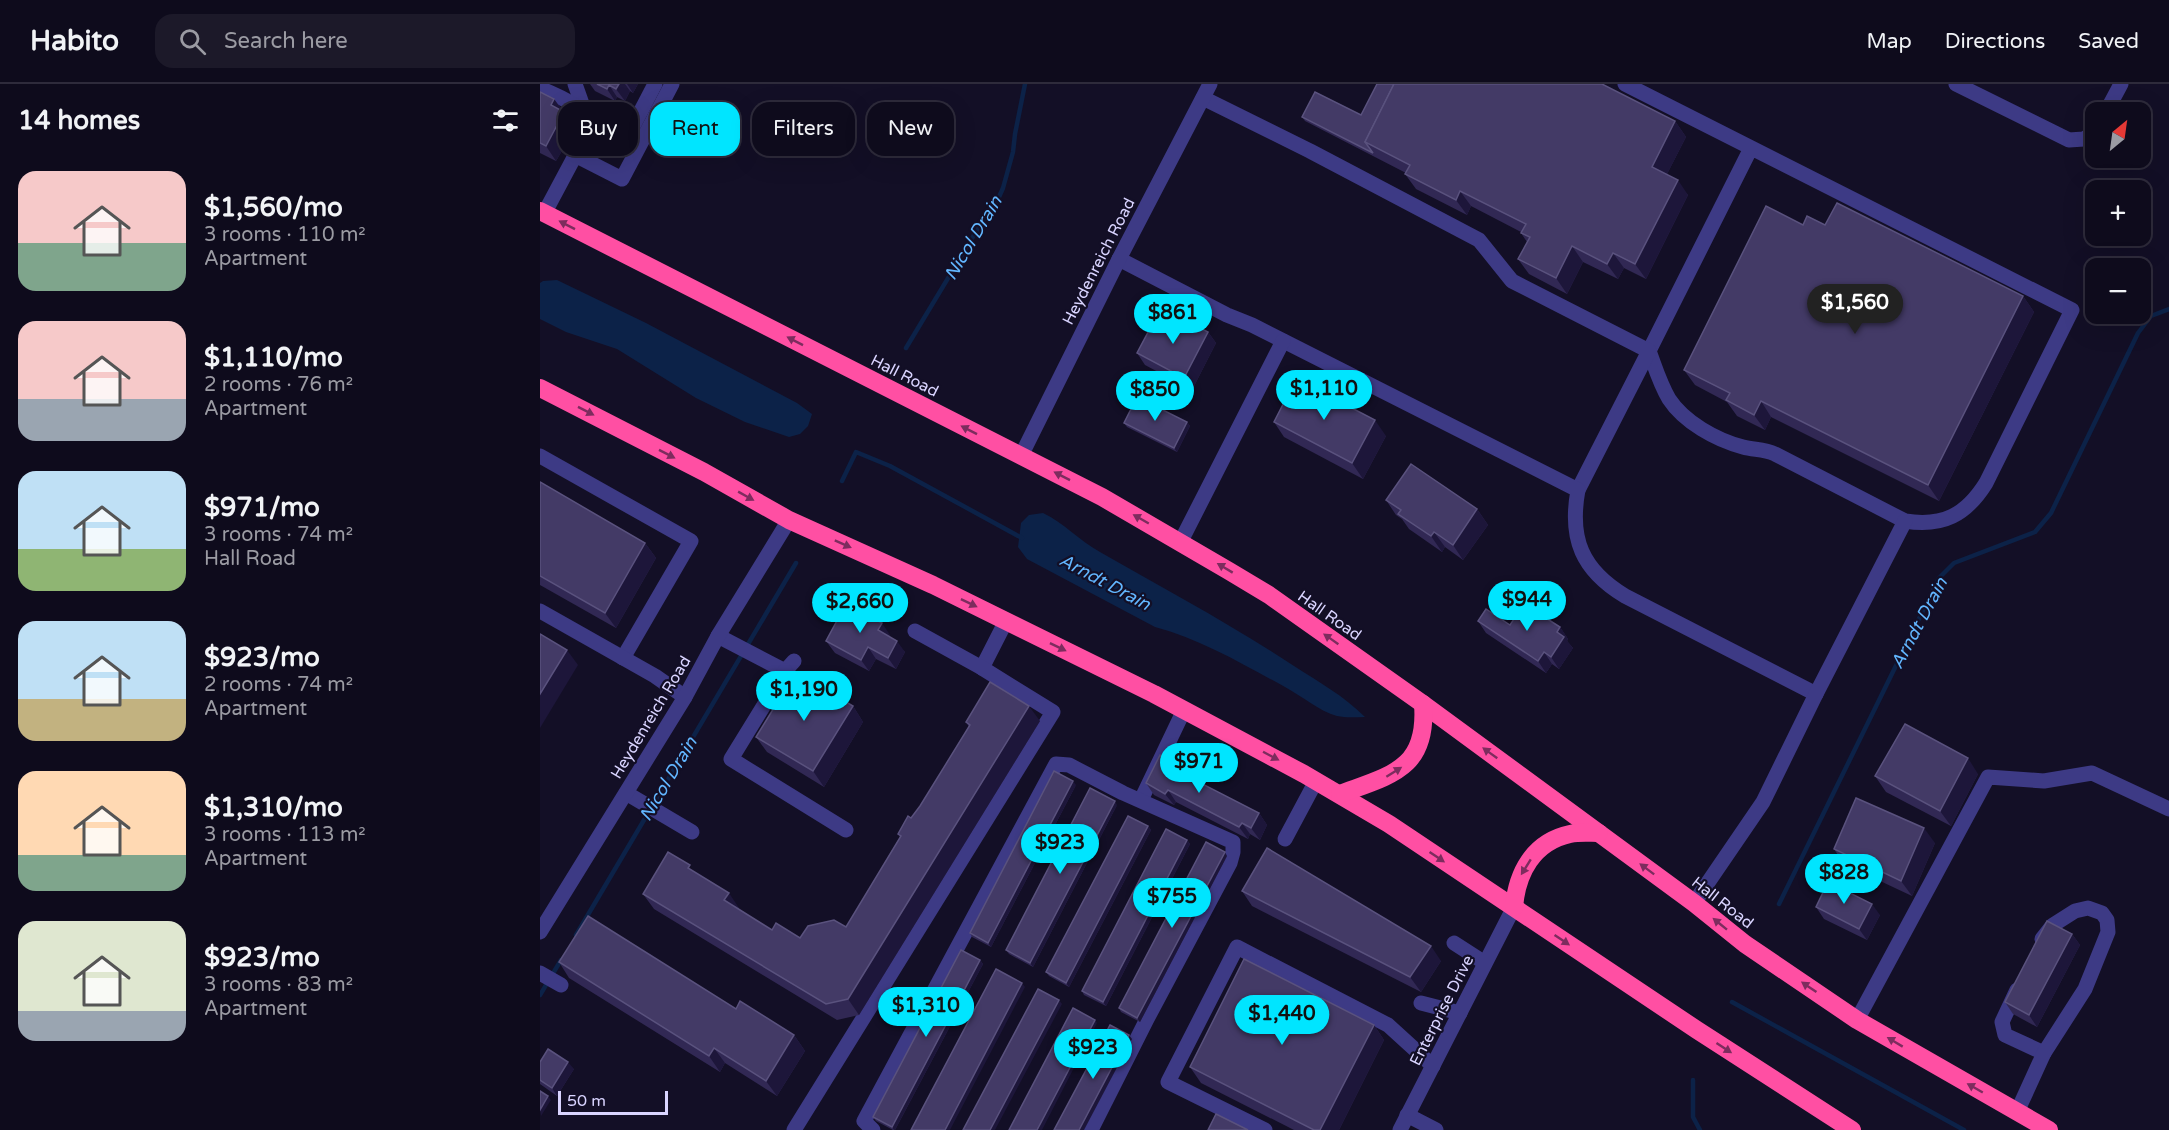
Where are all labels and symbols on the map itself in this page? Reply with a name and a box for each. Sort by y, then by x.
north arrow [2085,102,2151,168]
water label: Nicol Drain [939,191,1007,284]
street label: Heydenreich Road [1058,195,1140,328]
one-way arrow [558,220,575,230]
pin: $1,560 [1806,284,1904,335]
pin: $861 [1137,294,1209,345]
one-way arrow [787,336,804,346]
street label: Hall Road [867,350,942,401]
pin: $1,110 [1275,370,1373,421]
pin: $850 [1119,371,1191,422]
one-way arrow [577,407,594,416]
one-way arrow [960,425,978,435]
one-way arrow [659,449,676,458]
one-way arrow [1053,472,1070,481]
one-way arrow [738,491,755,501]
one-way arrow [1133,514,1150,524]
one-way arrow [834,539,852,549]
water label: Arndt Drain [1056,549,1155,616]
one-way arrow [1217,563,1233,574]
water label: Arndt Drain [1886,573,1953,672]
pin: $944 [1491,581,1563,632]
pin: $2,660 [811,583,909,634]
street label: Hall Road [1294,587,1365,645]
one-way arrow [961,598,978,607]
one-way arrow [1324,633,1340,645]
one-way arrow [1050,642,1067,651]
street label: Heydenreich Road [606,652,695,783]
pin: $1,190 [755,671,853,722]
water label: Nicol Drain [634,732,702,825]
pin: $971 [1163,743,1235,794]
one-way arrow [1482,746,1498,759]
one-way arrow [1262,751,1279,761]
one-way arrow [1385,767,1402,778]
pin: $923 [1024,824,1096,875]
one-way arrow [1429,851,1446,862]
pin: $828 [1808,854,1880,905]
one-way arrow [1521,859,1532,875]
one-way arrow [1639,863,1654,875]
street label: Hall Road [1687,872,1757,933]
pin: $755 [1136,878,1208,929]
one-way arrow [1712,918,1727,930]
one-way arrow [1554,934,1570,945]
street label: Enterprise Drive [1405,952,1478,1069]
one-way arrow [1801,982,1817,993]
pin: $1,310 [877,987,975,1038]
pin: $1,440 [1233,995,1331,1046]
pin: $923 [1057,1029,1129,1080]
one-way arrow [1887,1037,1903,1048]
one-way arrow [1716,1042,1732,1054]
one-way arrow [1967,1083,1984,1093]
scale bar [558,1088,668,1116]

